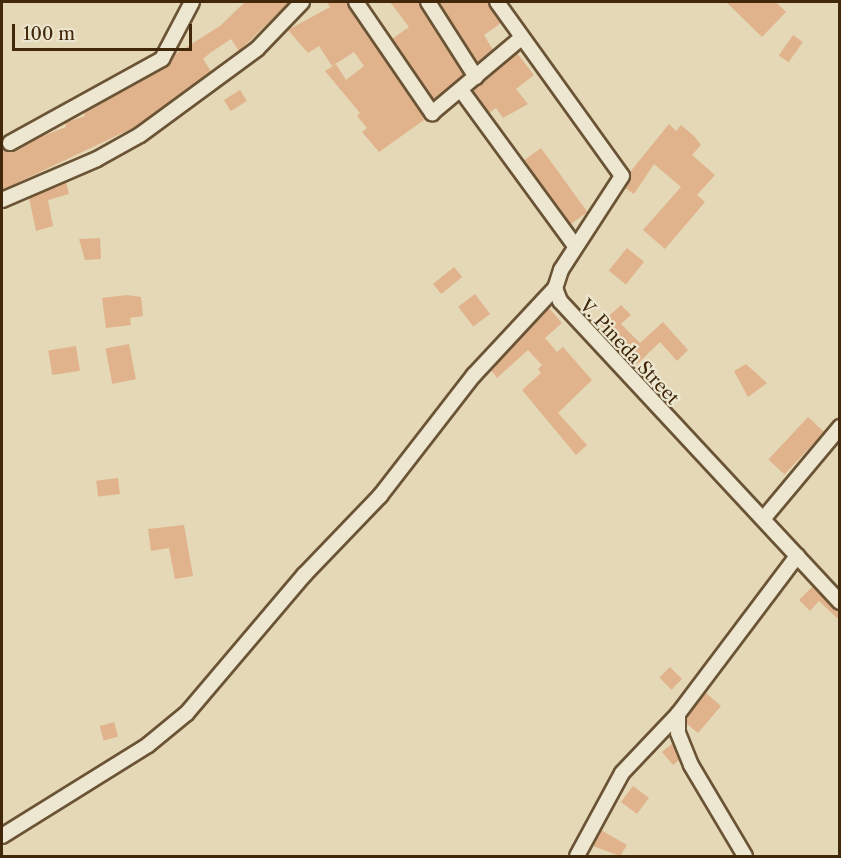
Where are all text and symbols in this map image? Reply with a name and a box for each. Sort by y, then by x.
scale bar [15,12,195,50]
text: 100 m [23,23,75,45]
street label: V. Pineda Street [575,295,683,409]

